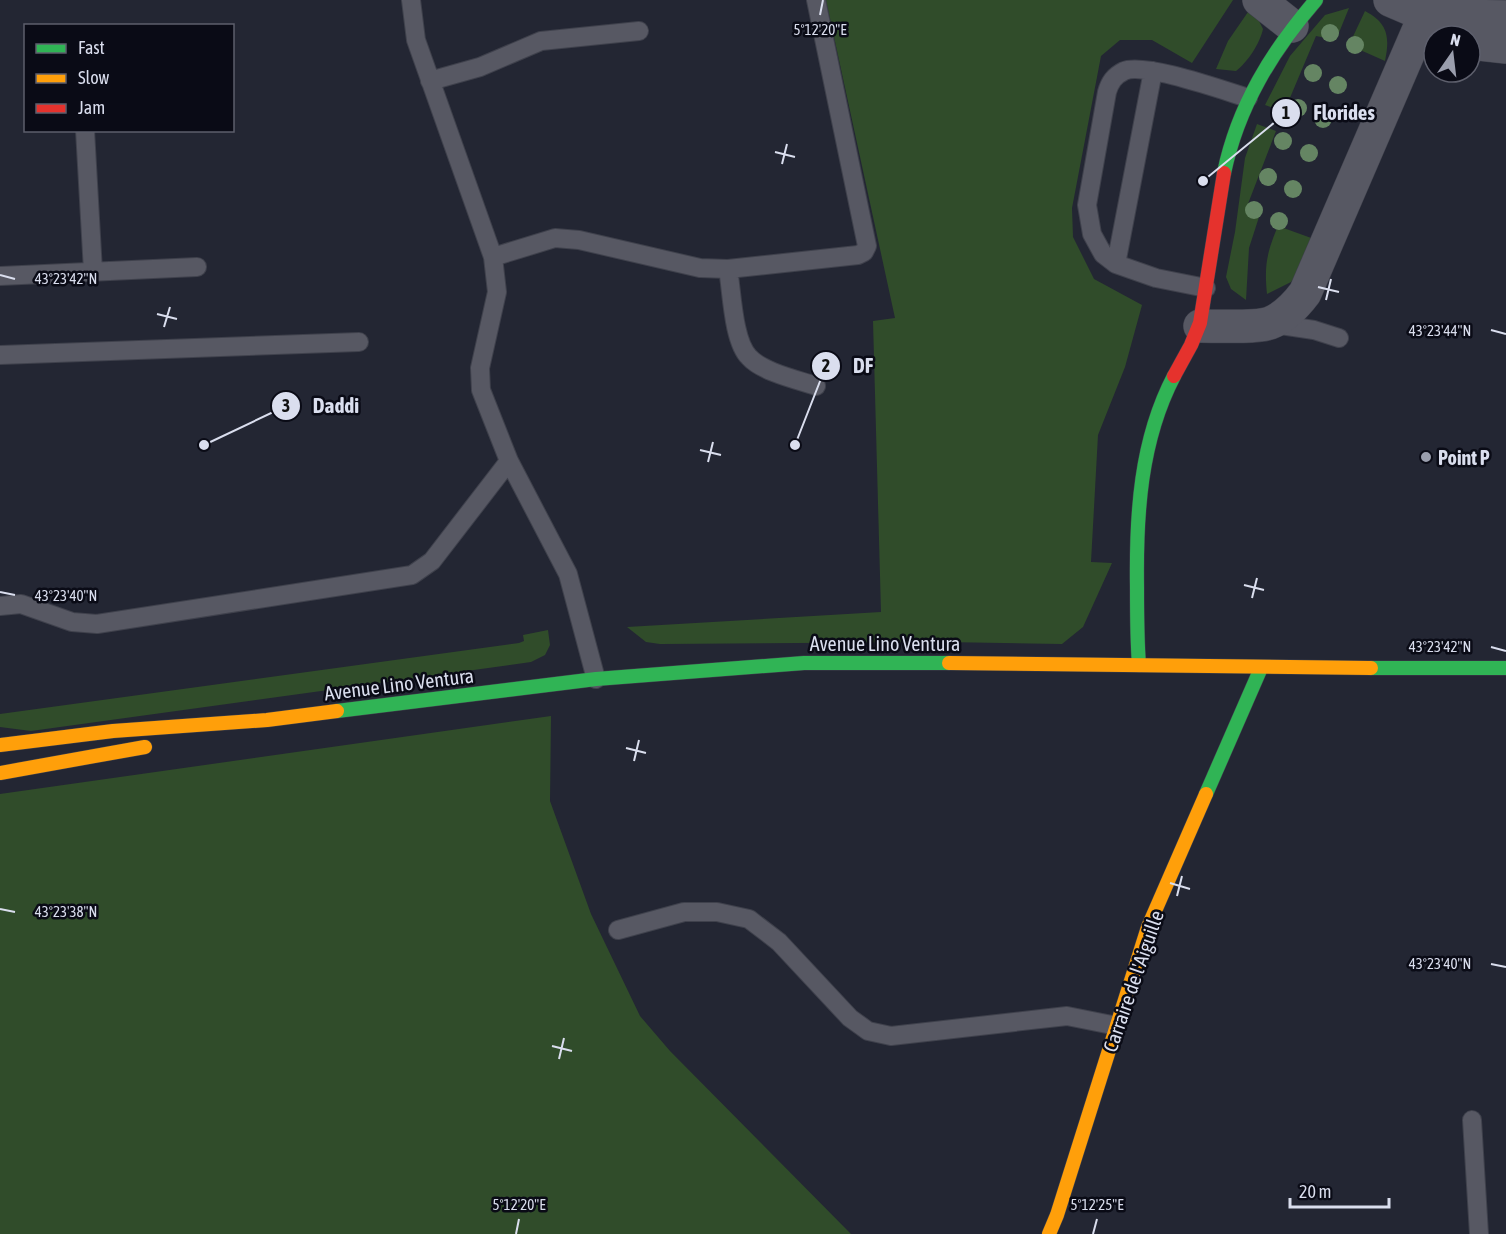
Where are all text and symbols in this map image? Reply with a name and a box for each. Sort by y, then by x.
text: 5°12'20"E [793,21,847,38]
legend [24,24,234,132]
north arrow [1422,24,1482,84]
text: N [1449,30,1462,49]
text: Fast [78,37,105,58]
text: Slow [78,67,109,88]
callout: Florides [1271,93,1387,132]
text: Jam [78,97,105,118]
text: Florides [1313,100,1375,124]
text: 1 [1282,102,1290,123]
text: 43°23'42"N [35,270,97,287]
text: 43°23'44"N [1409,322,1471,339]
callout: DF [811,346,885,385]
text: DF [853,353,874,377]
text: 2 [822,355,830,376]
callout: Daddi [271,386,372,425]
text: Daddi [313,393,359,417]
text: 3 [282,395,290,416]
place label: Point P [1438,446,1490,469]
marker: Point P [1419,450,1433,464]
text: 43°23'40"N [35,587,97,604]
street label: Avenue Lino Ventura [810,632,960,655]
text: 43°23'42"N [1409,638,1471,655]
street label: Avenue Lino Ventura [323,663,475,705]
text: 43°23'38"N [35,903,97,920]
street label: Carraire de l'Aiguille [1098,907,1168,1055]
text: 43°23'40"N [1409,955,1471,972]
scale bar [1290,1171,1389,1209]
text: 20 m [1299,1181,1331,1202]
text: 5°12'20"E [492,1196,546,1213]
text: 5°12'25"E [1070,1196,1124,1213]

